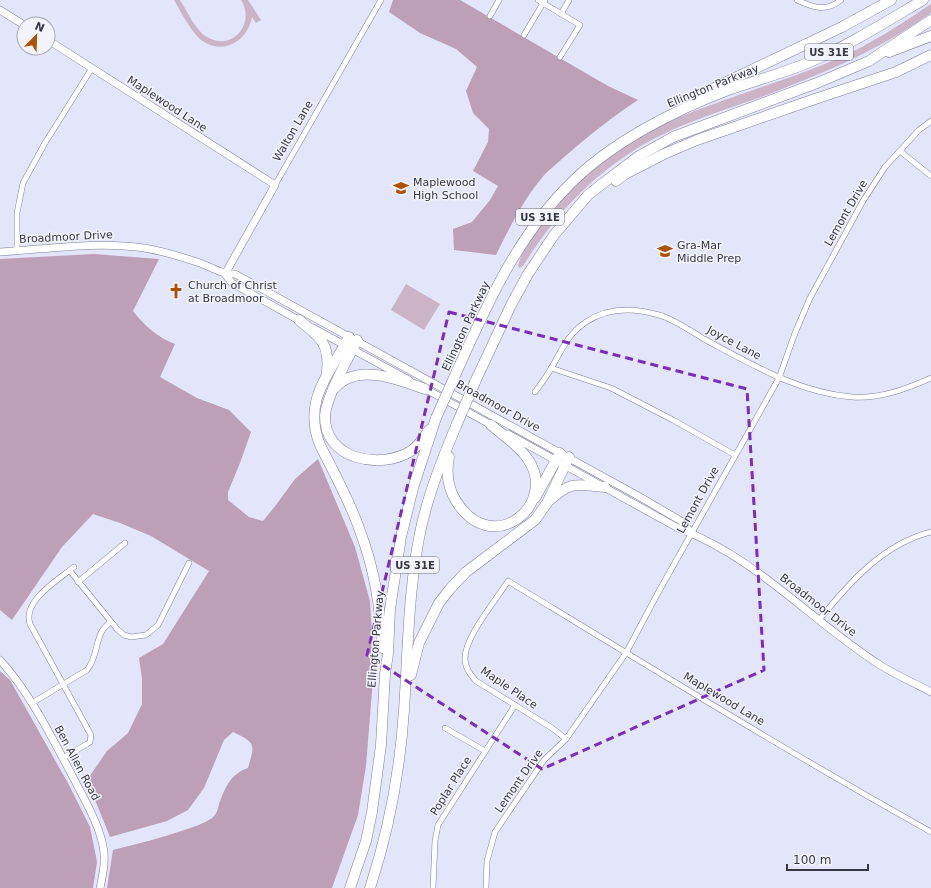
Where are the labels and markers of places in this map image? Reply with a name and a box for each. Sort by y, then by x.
place label: Maplewood High School [413,176,478,202]
school or university icon: Maplewood High School [392,179,410,197]
place label: Gra-Mar Middle Prep [677,239,741,265]
school or university icon: Gra-Mar Middle Prep [656,242,674,260]
place label: Church of Christ at Broadmoor [188,279,277,305]
church icon: Church of Christ at Broadmoor [167,282,185,300]

